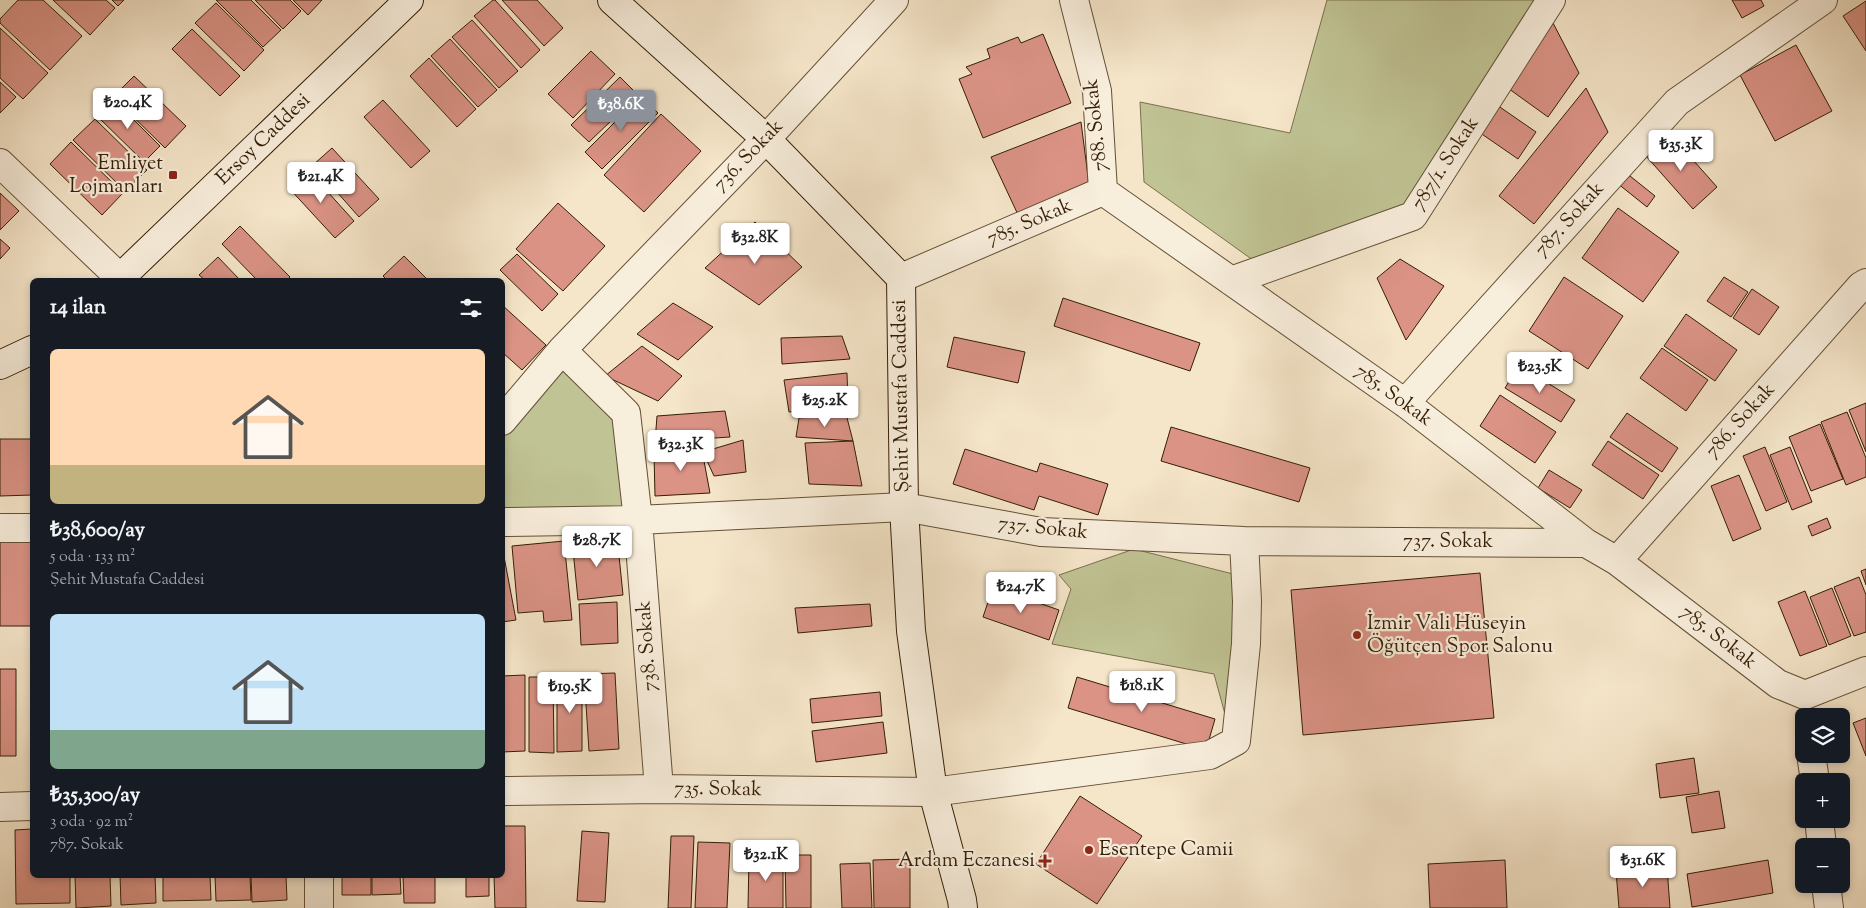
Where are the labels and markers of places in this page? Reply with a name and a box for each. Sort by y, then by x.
pin: ₺20.4K [87,88,169,130]
pin: ₺38.6K [580,90,662,132]
pin: ₺35.3K [1640,130,1722,172]
place label: Emliyet Lojmanları [69,150,163,202]
pin: ₺21.4K [280,162,362,204]
marker: Emliyet Lojmanları [167,169,179,181]
pin: ₺32.8K [714,222,796,265]
pin: ₺23.5K [1499,352,1581,394]
pin: ₺25.2K [784,386,866,428]
pin: ₺32.3K [640,430,722,472]
pin: ₺28.7K [556,526,638,568]
pin: ₺24.7K [980,572,1062,614]
place label: İzmir Vali Hüseyin Öğütçen Spor Salonu [1367,610,1553,662]
marker: İzmir Vali Hüseyin Öğütçen Spor Salonu [1351,629,1363,641]
pin: ₺18.1K [1101,670,1183,713]
pin: ₺19.5K [529,672,611,714]
place label: Esentepe Camii [1099,836,1234,865]
pin: ₺32.1K [725,840,807,882]
marker: Esentepe Camii [1083,844,1095,856]
pin: ₺31.6K [1602,846,1684,888]
place label: Ardam Eczanesi [898,847,1035,876]
marker: Ardam Eczanesi [1039,855,1051,867]

